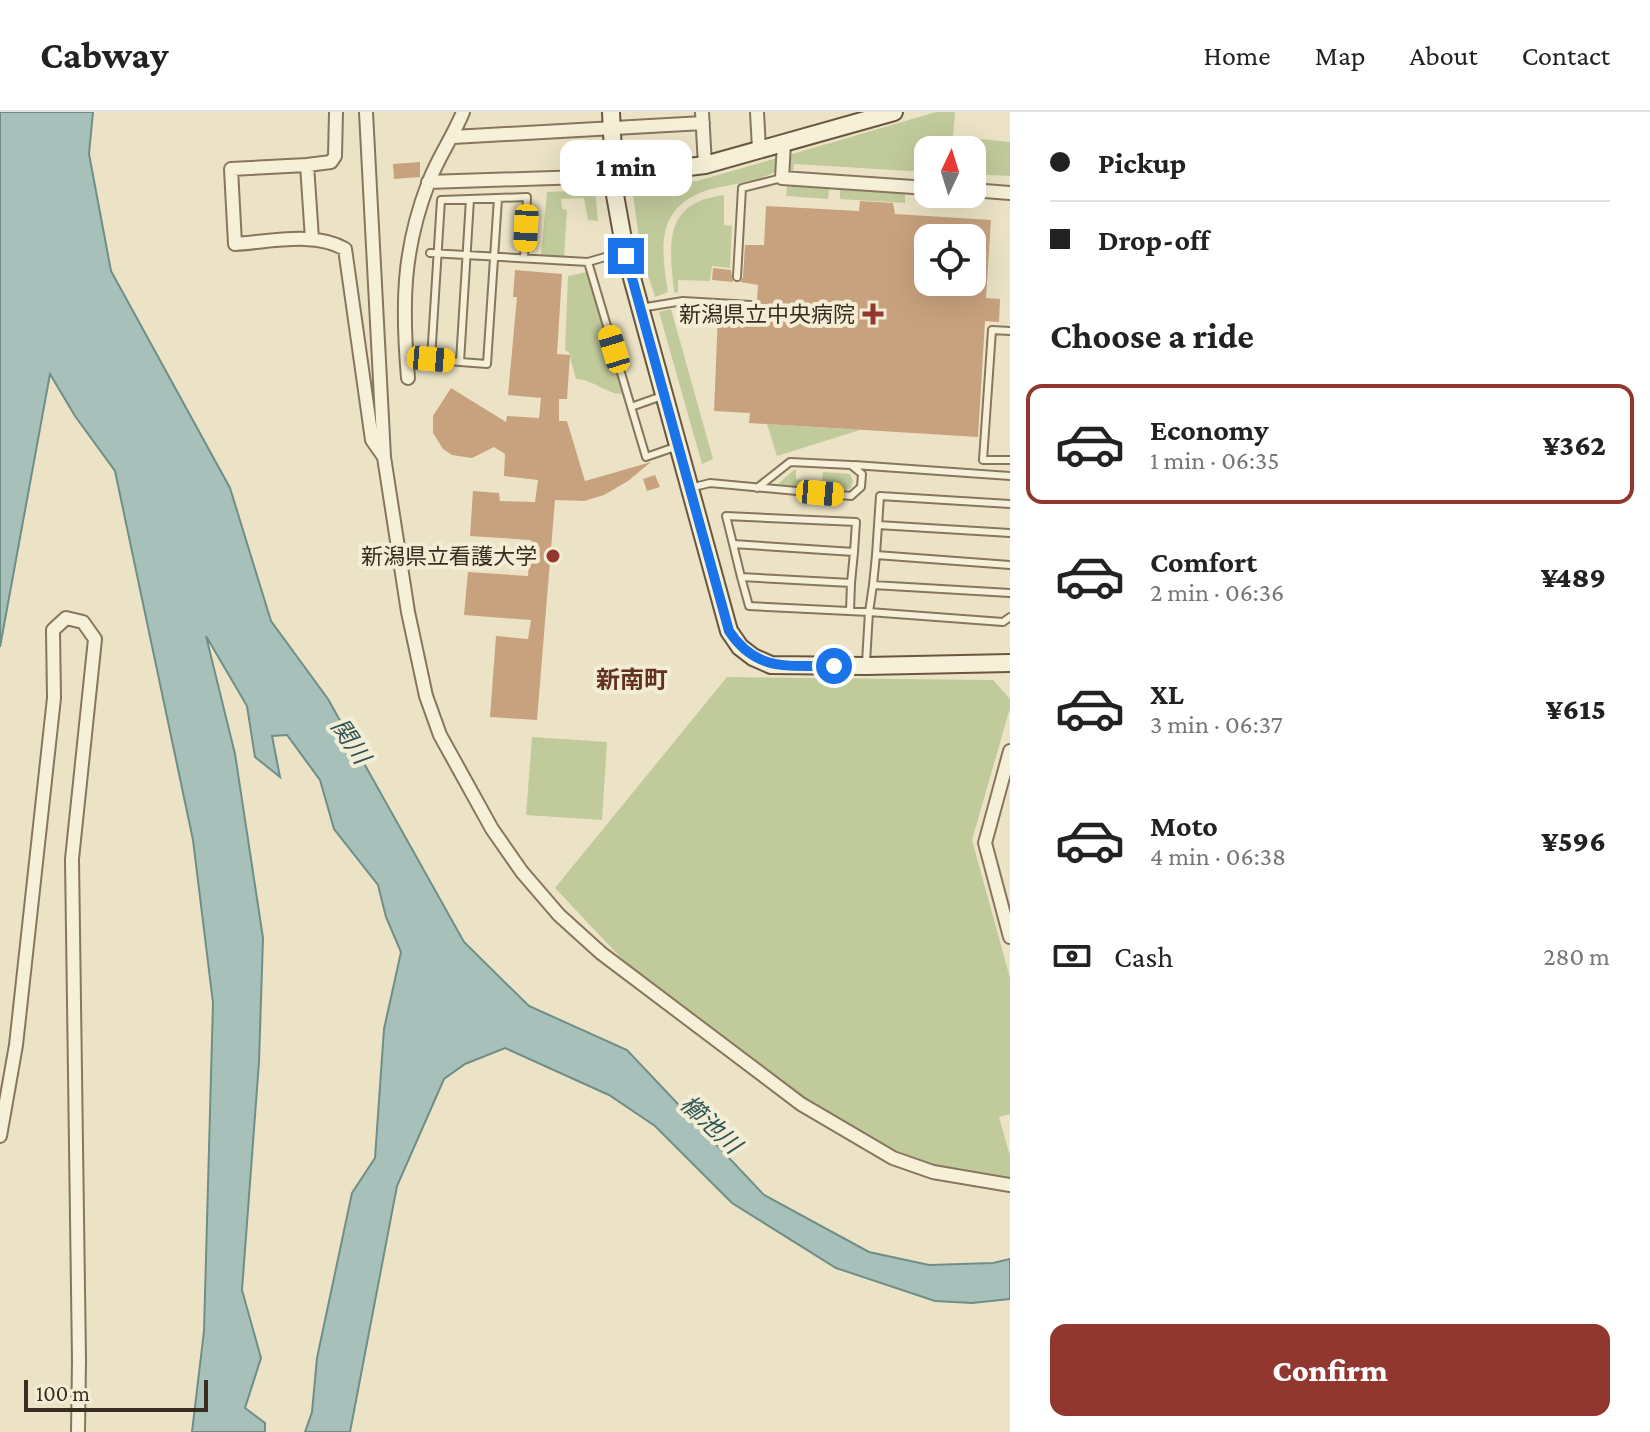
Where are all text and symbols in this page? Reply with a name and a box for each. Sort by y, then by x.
text: Cabway [40,34,168,76]
text: Home [1204,40,1271,71]
text: Map [1315,40,1366,71]
text: About [1410,40,1478,71]
text: Contact [1522,40,1610,71]
north arrow [914,136,986,208]
map controls [914,136,986,296]
callout: 1 min [560,140,692,196]
text: Pickup [1098,146,1186,179]
text: 1 min [596,153,656,182]
car [513,203,539,253]
text: Drop-off [1098,223,1209,256]
button: locate [914,224,986,296]
route end [608,238,644,274]
place label: 新潟県立中央病院 [679,302,855,327]
marker: 新潟県立中央病院 [862,303,884,325]
text: Choose a ride [1050,316,1254,356]
car [596,323,632,375]
car [406,345,456,373]
icon: car [1054,408,1126,480]
text: Economy [1150,413,1269,446]
text: ¥362 [1543,428,1606,461]
text: 1 min · 06:35 [1150,446,1280,475]
car [795,479,845,507]
icon: car [1054,540,1126,612]
place label: 新潟県立看護大学 [361,544,537,569]
text: Comfort [1150,545,1257,578]
marker: 新潟県立看護大学 [544,547,562,565]
text: ¥489 [1541,560,1606,593]
text: 2 min · 06:36 [1150,578,1284,607]
route start [816,648,852,684]
district label: 新南町 [596,666,668,693]
icon: car [1054,672,1126,744]
text: XL [1150,677,1184,710]
text: ¥615 [1545,692,1606,725]
text: 3 min · 06:37 [1150,710,1283,739]
water label: 関川 [326,714,377,771]
icon: car [1054,804,1126,876]
text: Moto [1150,809,1218,842]
text: ¥596 [1541,824,1606,857]
text: 4 min · 06:38 [1150,842,1286,871]
icon: cash [1050,934,1094,978]
text: Cash [1114,940,1173,973]
text: 280 m [1543,942,1610,971]
water label: 櫛池川 [675,1090,749,1160]
button: Confirm [1050,1324,1610,1416]
scale bar [24,1376,208,1412]
text: 100 m [36,1381,90,1406]

